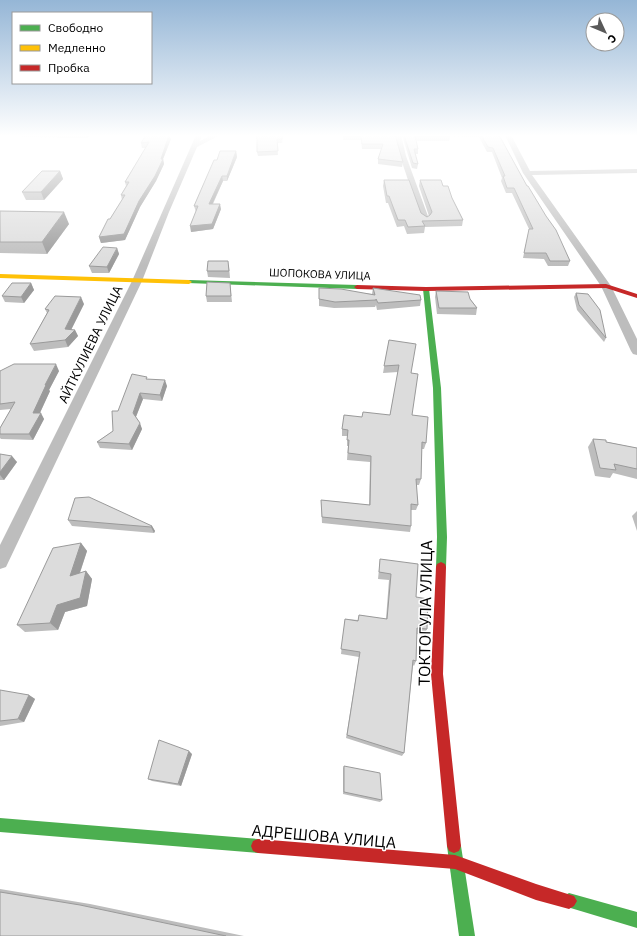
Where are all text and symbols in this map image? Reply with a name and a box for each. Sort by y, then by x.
legend [12,12,152,84]
north arrow [585,12,625,52]
text: Свободно [48,20,104,35]
text: С [605,32,620,46]
text: Медленно [48,40,106,55]
text: Пробка [48,60,90,75]
street label: ШОПОКОВА УЛИЦА [269,265,371,283]
street label: АЙТКУЛИЕВА УЛИЦА [55,282,127,406]
street label: ТОКТОГУЛА УЛИЦА [414,540,436,686]
street label: АДРЕШОВА УЛИЦА [251,820,397,852]

